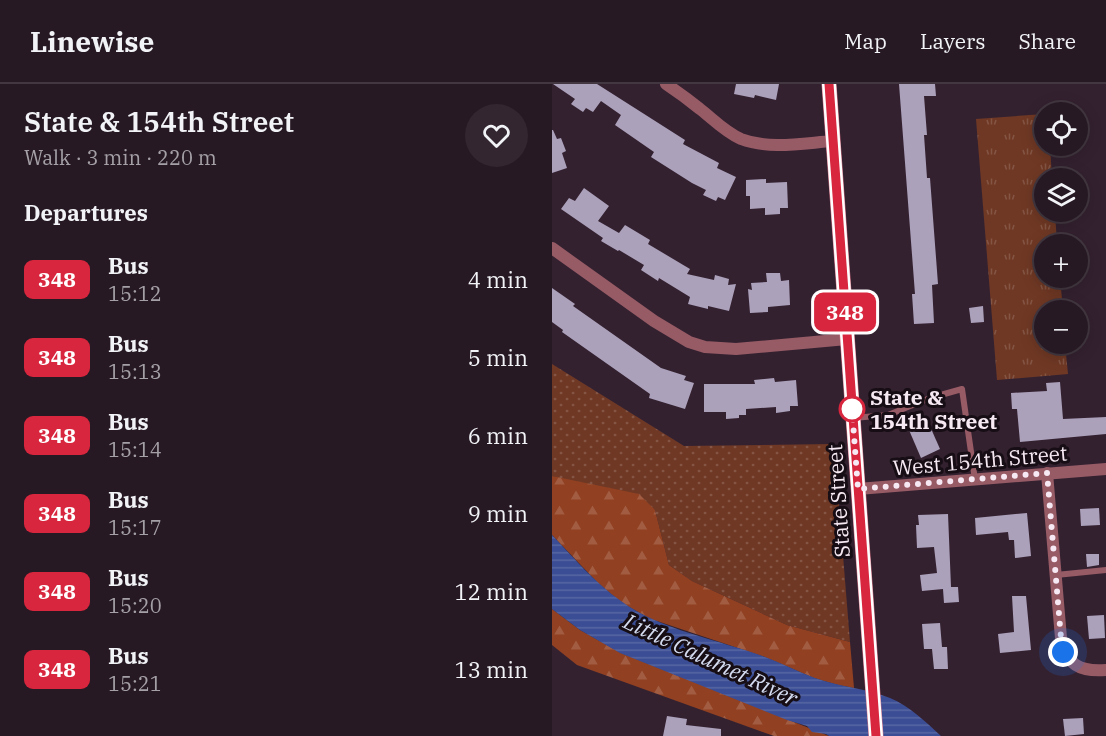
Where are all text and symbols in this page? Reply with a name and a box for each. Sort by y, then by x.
text: Linewise [30,23,154,60]
text: Map [844,27,887,55]
text: Layers [920,27,986,55]
text: Share [1019,27,1076,55]
map controls [1034,102,1088,354]
button: locate [1034,102,1088,156]
text: State & 154th Street [24,103,294,140]
button: heart [465,104,528,167]
text: Walk · 3 min · 220 m [24,144,217,171]
button: layers [1034,168,1088,222]
text: Departures [24,198,148,227]
button: + [1034,234,1088,288]
text: Bus [108,251,149,280]
text: 348 [38,265,76,293]
text: 4 min [468,265,528,294]
text: 15:12 [108,280,162,307]
line badge: 348 [810,292,880,332]
text: 348 [826,298,864,326]
button: − [1034,300,1088,354]
text: Bus [108,329,149,358]
text: 348 [38,343,76,371]
text: 5 min [468,343,528,372]
text: 15:13 [108,358,162,385]
place label: State & 154th Street [870,383,997,435]
marker: State & 154th Street [839,396,865,422]
text: Bus [108,407,149,436]
text: 348 [38,421,76,449]
text: 6 min [468,421,528,450]
text: 15:14 [108,436,162,463]
street label: West 154th Street [892,438,1068,482]
street label: State Street [820,443,856,559]
text: Bus [108,485,149,514]
text: 348 [38,499,76,527]
text: 9 min [468,499,528,528]
text: 15:17 [108,514,162,541]
text: Bus [108,563,149,592]
text: 348 [38,577,76,605]
text: 12 min [455,577,528,606]
text: 15:20 [108,592,162,619]
water label: Little Calumet River [619,606,804,713]
your location [1048,637,1078,667]
text: Bus [108,641,149,670]
text: 348 [38,655,76,683]
text: 13 min [455,655,528,684]
text: 15:21 [108,670,162,697]

